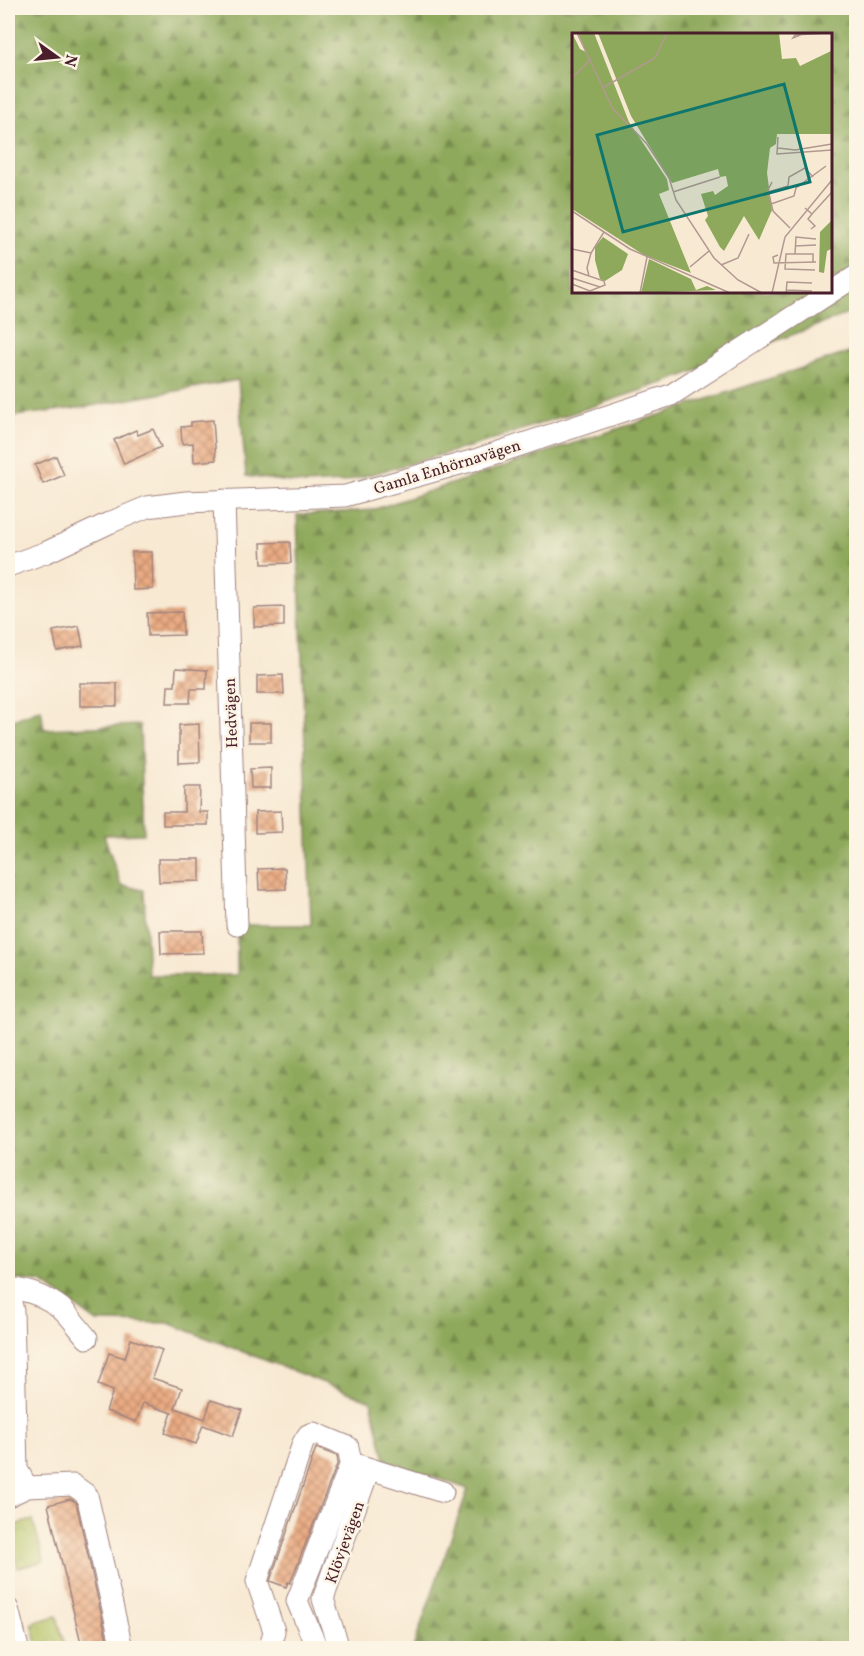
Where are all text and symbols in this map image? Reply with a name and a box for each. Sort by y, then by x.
north arrow [27,27,87,87]
inset map [572,33,831,292]
text: N [57,52,82,69]
street label: Gamla Enhörnavägen [371,435,524,501]
street label: Hedvägen [220,677,244,748]
street label: Klövjevägen [321,1498,371,1587]

